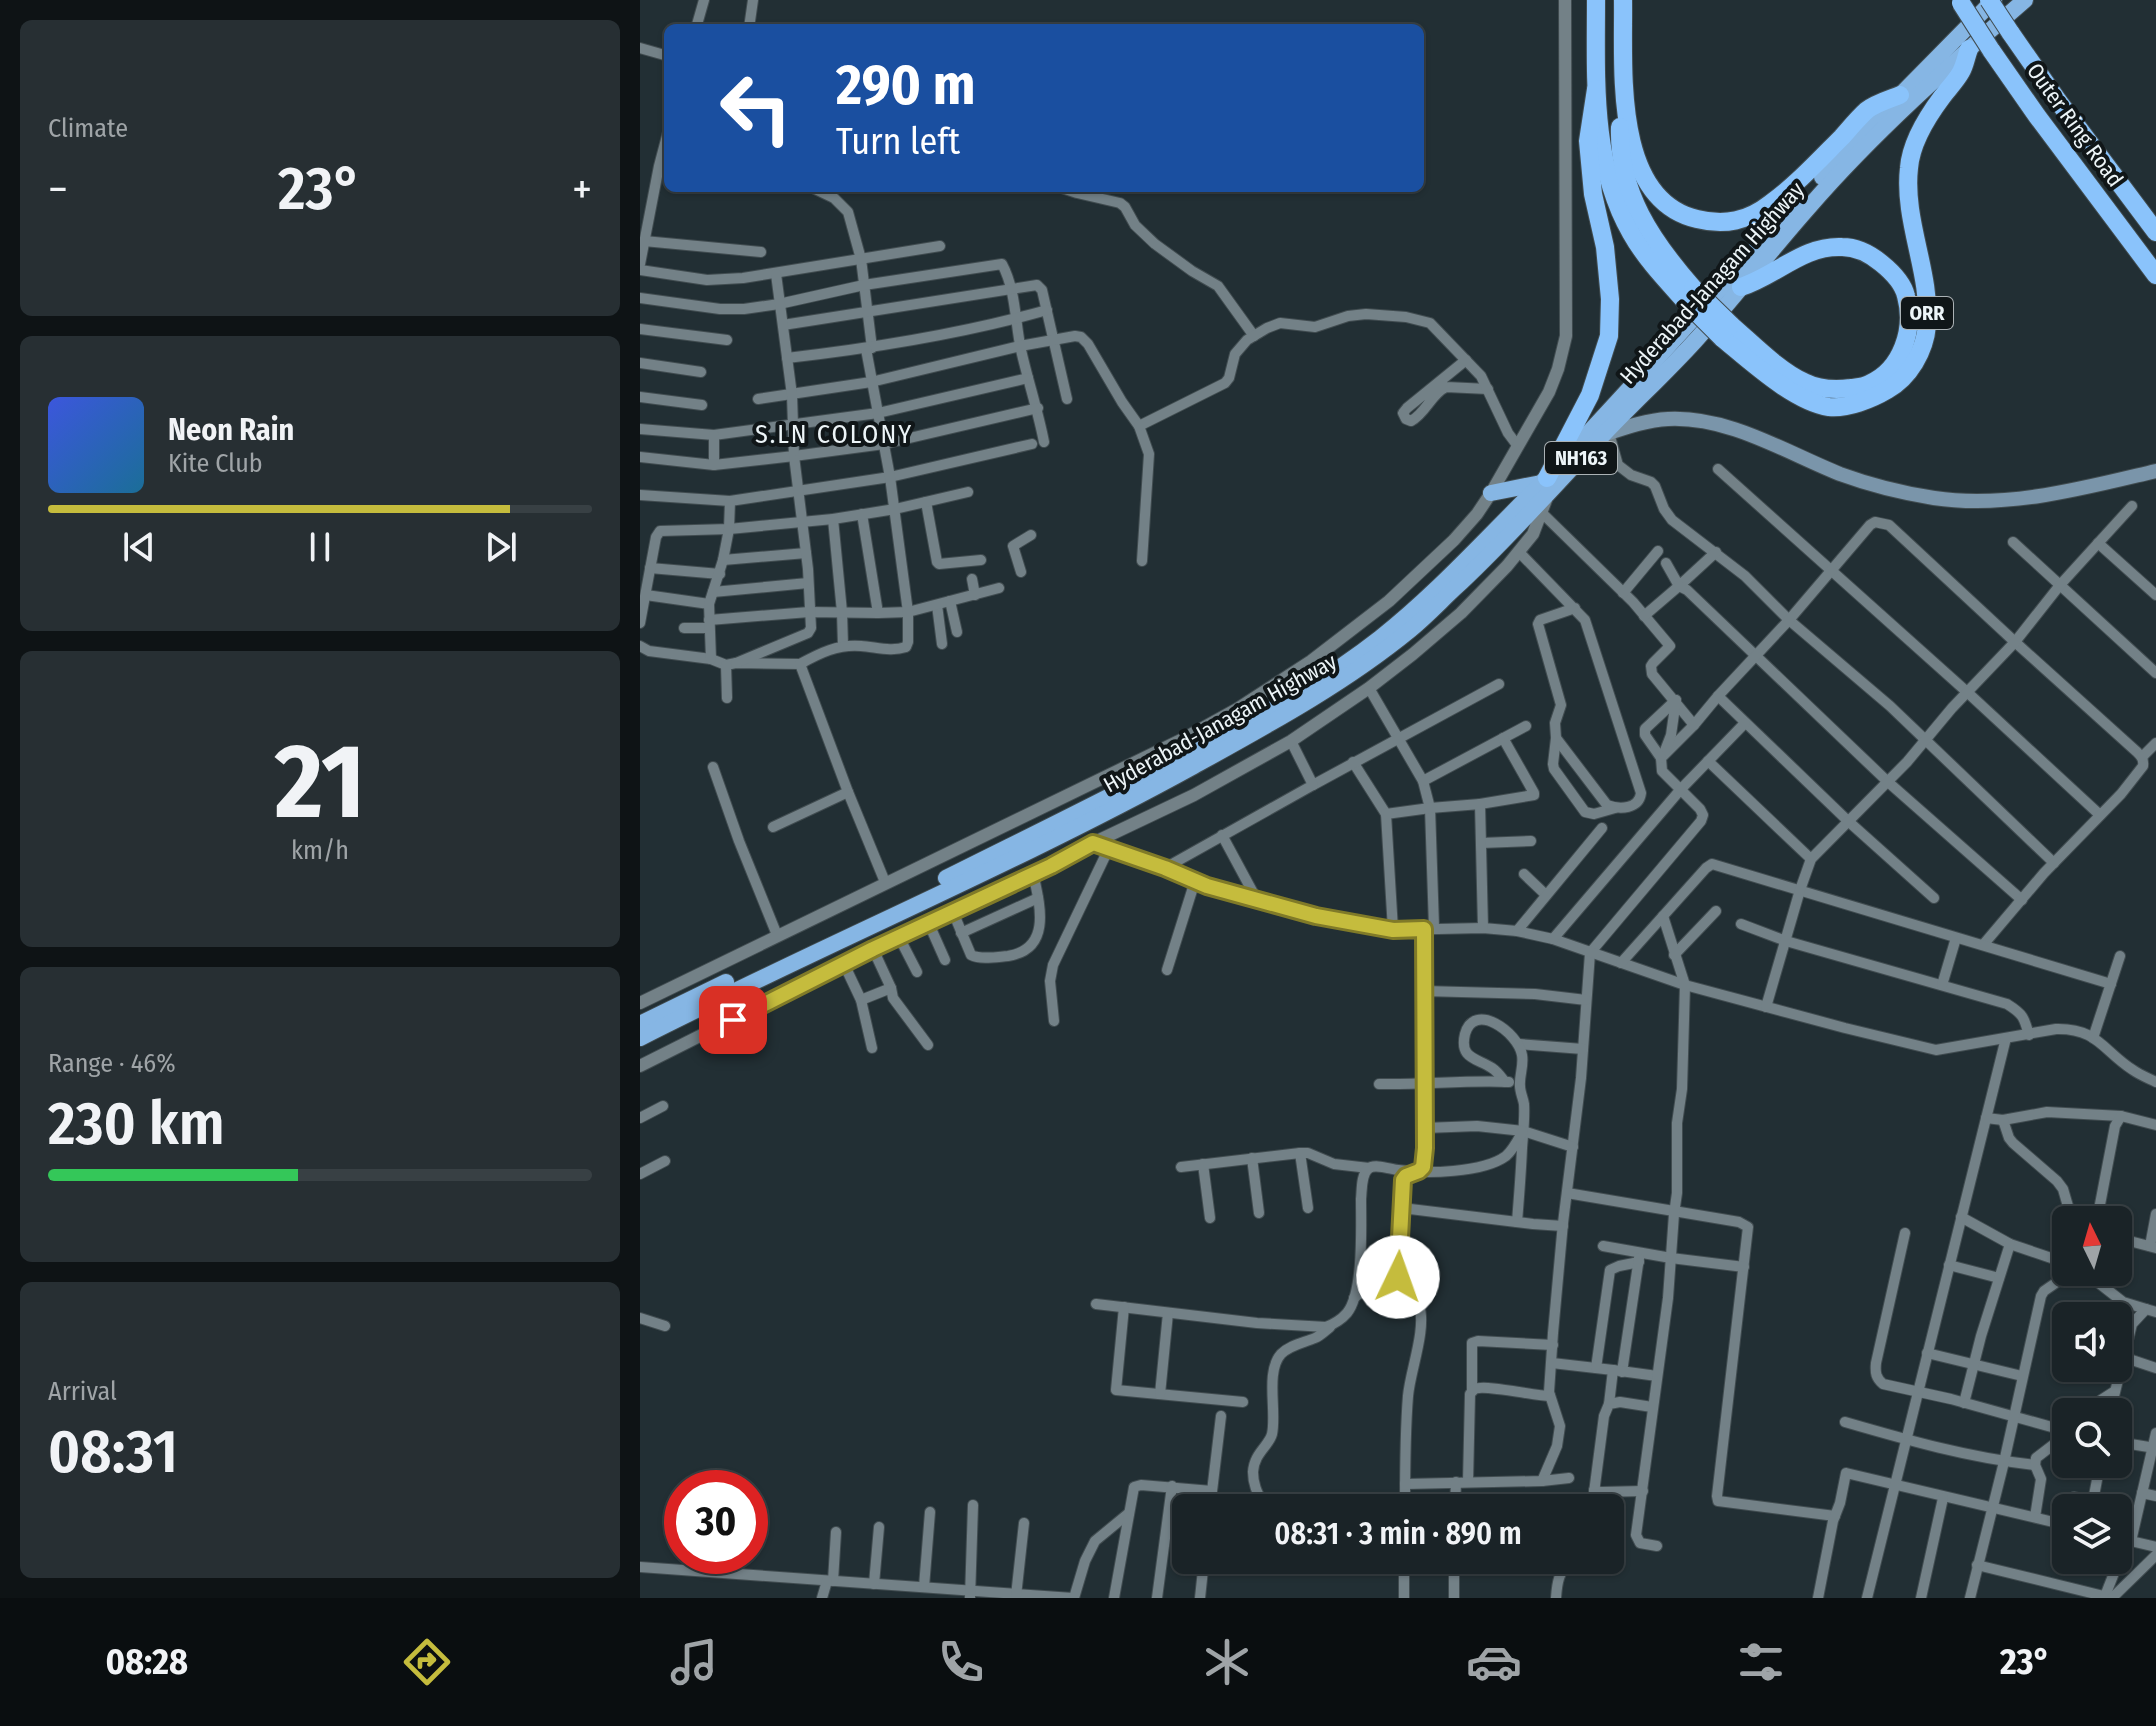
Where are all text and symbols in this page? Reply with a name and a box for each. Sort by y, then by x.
text: 290 m [836,52,976,119]
icon: left [704,56,808,160]
street label: Outer Ring Road [2021,58,2129,192]
text: Climate [48,113,128,144]
text: Turn left [836,120,960,164]
text: 23° [278,153,362,225]
text: − [48,163,68,216]
text: + [572,163,592,216]
street label: Hyderabad-Janagam Highway [1614,176,1810,390]
road number: ORR [1901,297,1953,329]
text: Neon Rain [168,412,294,448]
district label: S.LN COLONY [755,419,913,450]
road number: NH163 [1545,442,1617,474]
text: Kite Club [168,448,263,479]
icon: previous [117,525,161,569]
icon: pause [298,525,342,569]
icon: next [479,525,523,569]
street label: Hyderabad-Janagam Highway [1099,647,1341,798]
text: 21 [275,720,365,845]
text: km/h [291,835,349,866]
pin [699,986,767,1054]
icon: arrive [711,998,755,1042]
text: Range · 46% [48,1048,176,1079]
text: 230 km [48,1088,225,1160]
north arrow [2052,1206,2132,1286]
map controls [2052,1206,2132,1574]
position arrow [1356,1235,1440,1319]
button: sound [2052,1302,2132,1382]
text: Arrival [48,1376,117,1407]
button: search [2052,1398,2132,1478]
text: 08:31 [48,1416,178,1488]
speed limit sign: 30 [664,1470,768,1574]
button: layers [2052,1494,2132,1574]
text: 08:31 · 3 min · 890 m [1274,1516,1522,1552]
icon: directions [399,1634,455,1690]
icon: music [666,1634,722,1690]
icon: phone [933,1634,989,1690]
icon: climate [1199,1634,1255,1690]
icon: car [1466,1634,1522,1690]
icon: filters [1733,1634,1789,1690]
text: 08:28 [105,1640,188,1684]
text: 23° [2000,1640,2050,1684]

